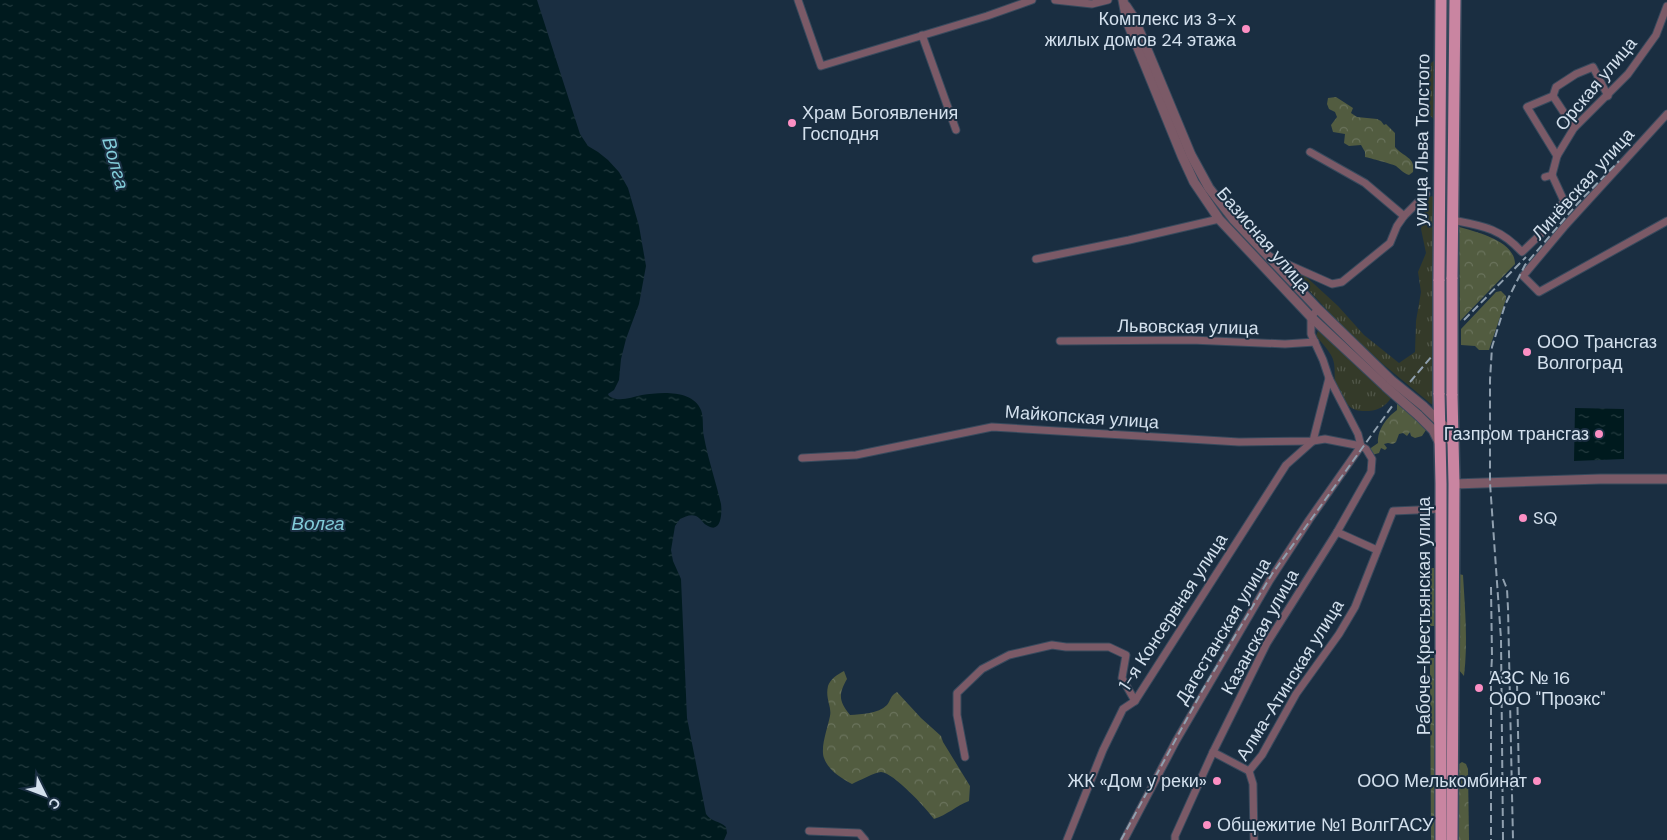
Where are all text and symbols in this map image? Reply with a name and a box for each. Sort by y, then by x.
place label: Комплекс из 3-х жилых домов 24 этажа [1045,7,1237,52]
marker: Комплекс из 3-х жилых домов 24 этажа [1240,23,1252,35]
street label: Орская улица [1550,31,1643,136]
street label: улица Льва Толстого [1408,54,1436,226]
place label: Храм Богоявления Господня [802,101,958,146]
marker: Храм Богоявления Господня [786,117,798,129]
street label: Линёвская улица [1526,122,1640,245]
water label: Волга [96,134,135,192]
street label: Базисная улица [1211,182,1317,299]
street label: Львовская улица [1117,314,1260,340]
place label: ООО Трансгаз Волгоград [1537,330,1657,375]
marker: ООО Трансгаз Волгоград [1521,346,1533,358]
street label: Майкопская улица [1004,400,1161,434]
place label: Газпром трансгаз [1444,422,1589,446]
marker: Газпром трансгаз [1593,428,1605,440]
street label: Рабоче-Крестьянская улица [1412,496,1436,735]
place label: SQ [1533,506,1557,530]
water label: Волга [291,511,345,536]
marker: SQ [1517,512,1529,524]
street label: 1-я Консервная улица [1113,528,1233,695]
street label: Дагестанская улица [1170,553,1277,709]
street label: Казанская улица [1216,564,1305,699]
street label: Алма-Атинская улица [1231,594,1350,765]
place label: АЗС № 16 ООО "Проэкс" [1489,666,1606,711]
marker: АЗС № 16 ООО "Проэкс" [1473,682,1485,694]
place label: ЖК «Дом у реки» [1068,769,1207,793]
place label: ООО Мелькомбинат [1357,769,1527,793]
north arrow [20,770,70,820]
marker: ЖК «Дом у реки» [1211,775,1223,787]
marker: ООО Мелькомбинат [1531,775,1543,787]
text: С [45,794,65,813]
place label: Общежитие №1 ВолгГАСУ [1217,813,1434,837]
marker: Общежитие №1 ВолгГАСУ [1201,819,1213,831]

